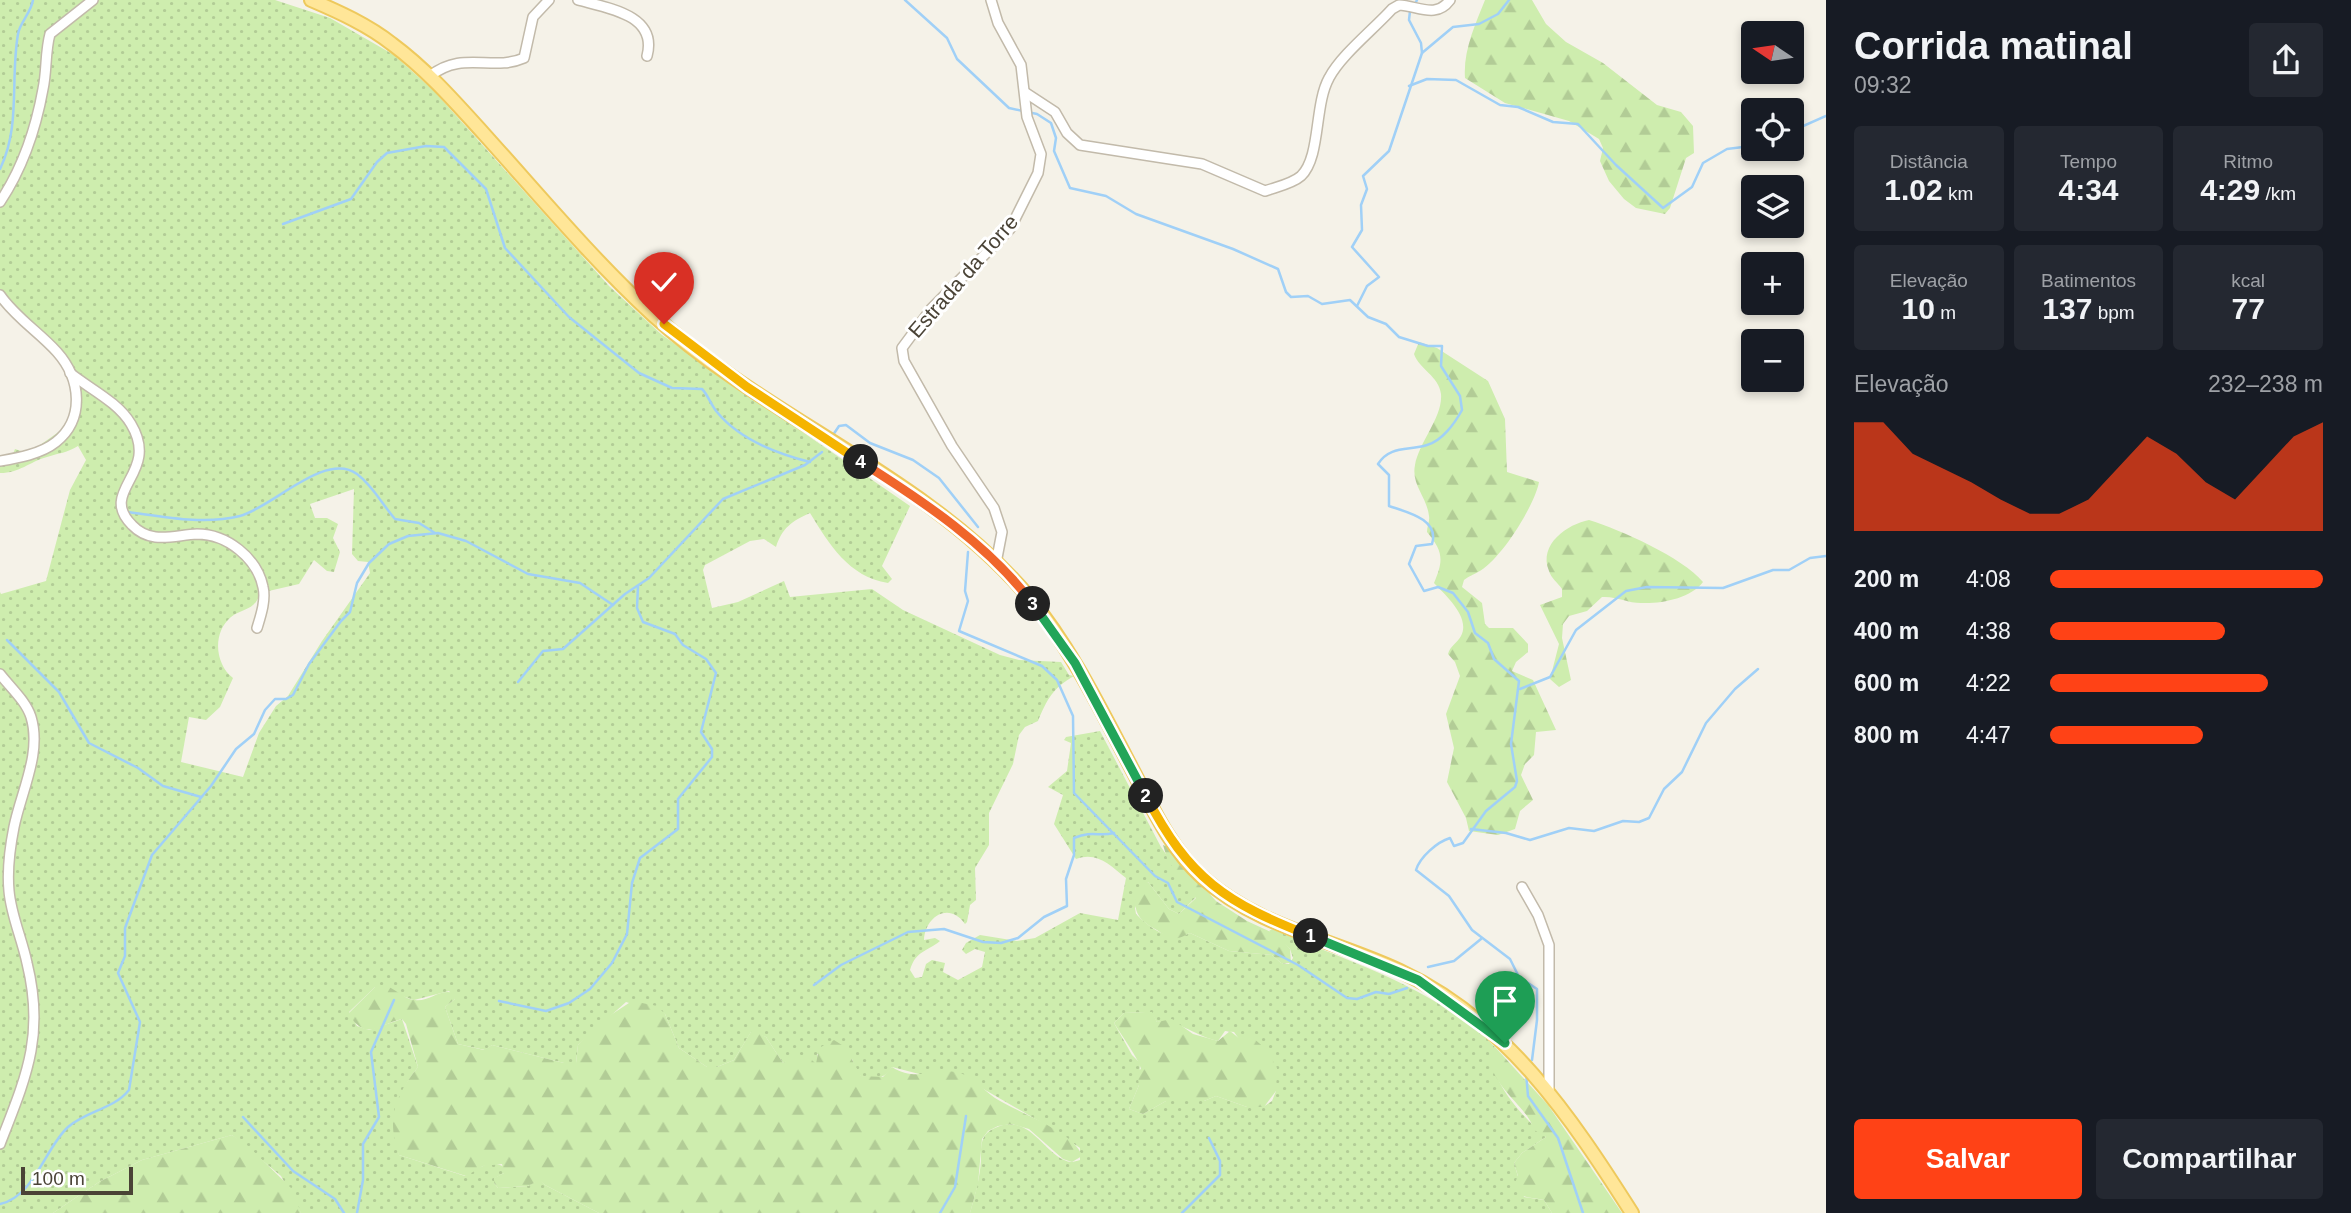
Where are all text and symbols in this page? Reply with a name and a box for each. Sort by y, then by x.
north arrow [1741,21,1804,84]
map controls [1741,21,1804,392]
button: share [2249,23,2323,97]
text: Corrida matinal [1854,25,2133,67]
text: 09:32 [1854,72,1912,98]
button: locate [1741,98,1804,161]
text: Distância [1890,151,1968,172]
text: Tempo [2060,151,2117,172]
text: Ritmo [2223,151,2273,172]
text: 1.02 [1884,173,1943,206]
text: 4:34 [2058,173,2119,206]
text: 4:29 [2200,173,2260,206]
button: layers [1741,175,1804,238]
text: km [1943,183,1973,204]
text: /km [2260,183,2296,204]
street label: Estrada da Torre [904,210,1022,342]
pin [634,252,694,324]
button: + [1741,252,1804,315]
icon: check [645,263,683,301]
text: Elevação [1890,270,1968,291]
text: Batimentos [2041,270,2136,291]
text: kcal [2231,270,2265,291]
text: 10 [1902,292,1935,325]
text: 137 [2042,292,2092,325]
text: 77 [2231,292,2265,325]
text: m [1935,302,1956,323]
text: bpm [2092,302,2135,323]
button: − [1741,329,1804,392]
text: Elevação [1854,371,1949,397]
text: 232–238 m [2208,371,2323,397]
pin: 4 [844,444,878,480]
text: 4 [855,451,866,472]
text: 200 m [1854,566,1919,592]
text: 4:08 [1966,566,2011,592]
pin: 3 [1016,586,1050,622]
text: 3 [1027,593,1038,614]
text: 400 m [1854,618,1919,644]
text: 4:38 [1966,618,2011,644]
text: 600 m [1854,670,1919,696]
text: 4:22 [1966,670,2011,696]
text: 800 m [1854,722,1919,748]
text: 4:47 [1966,722,2011,748]
pin: 2 [1128,778,1164,814]
text: 2 [1140,785,1151,806]
pin: 1 [1294,918,1328,954]
text: 1 [1305,925,1316,946]
pin [1475,971,1535,1043]
icon: arrive [1486,982,1524,1020]
button: Salvar [1854,1119,2082,1199]
button: Compartilhar [2096,1119,2323,1199]
scale bar [21,1164,133,1196]
text: 100 m [32,1168,85,1189]

